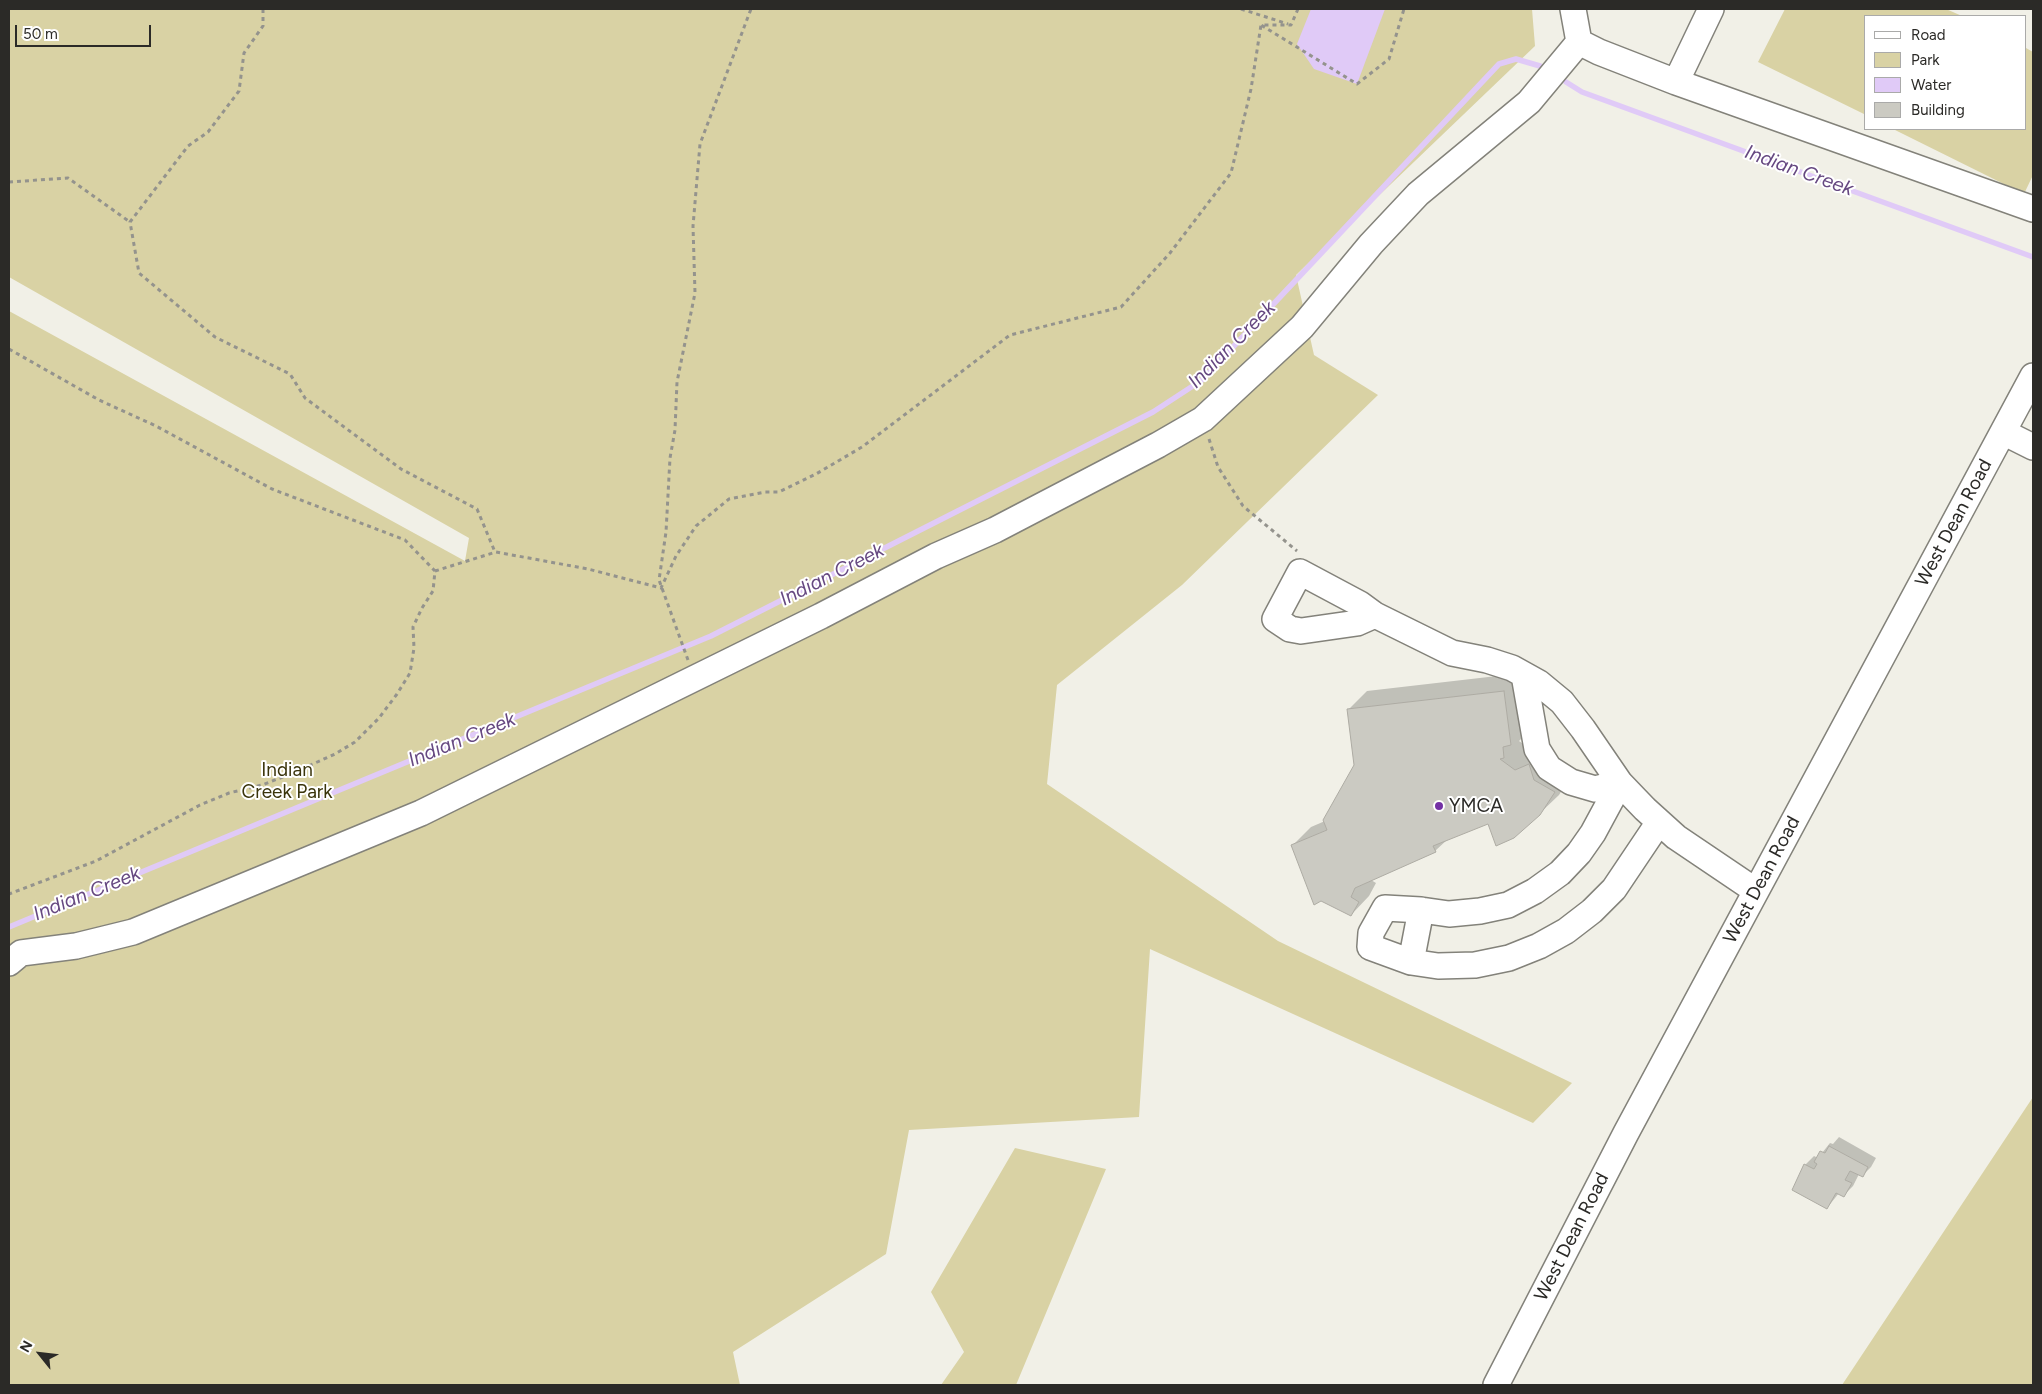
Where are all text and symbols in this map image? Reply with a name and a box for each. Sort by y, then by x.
scale bar [18,15,154,47]
legend [1864,15,2027,130]
text: 50 m [23,25,58,43]
text: Road [1911,26,1946,44]
text: Park [1911,51,1940,69]
text: Water [1911,76,1951,94]
text: Building [1911,101,1965,119]
water label: Indian Creek [1742,140,1856,202]
water label: Indian Creek [1183,296,1281,394]
street label: West Dean Road [1911,456,1997,590]
water label: Indian Creek [776,539,888,611]
water label: Indian Creek [405,708,519,772]
park label: Indian Creek Park [242,759,332,803]
place label: YMCA [1449,795,1503,817]
marker: YMCA [1433,800,1445,812]
street label: West Dean Road [1719,813,1805,947]
water label: Indian Creek [30,862,144,926]
street label: West Dean Road [1530,1169,1614,1305]
north arrow [15,1329,65,1379]
text: N [16,1338,36,1355]

